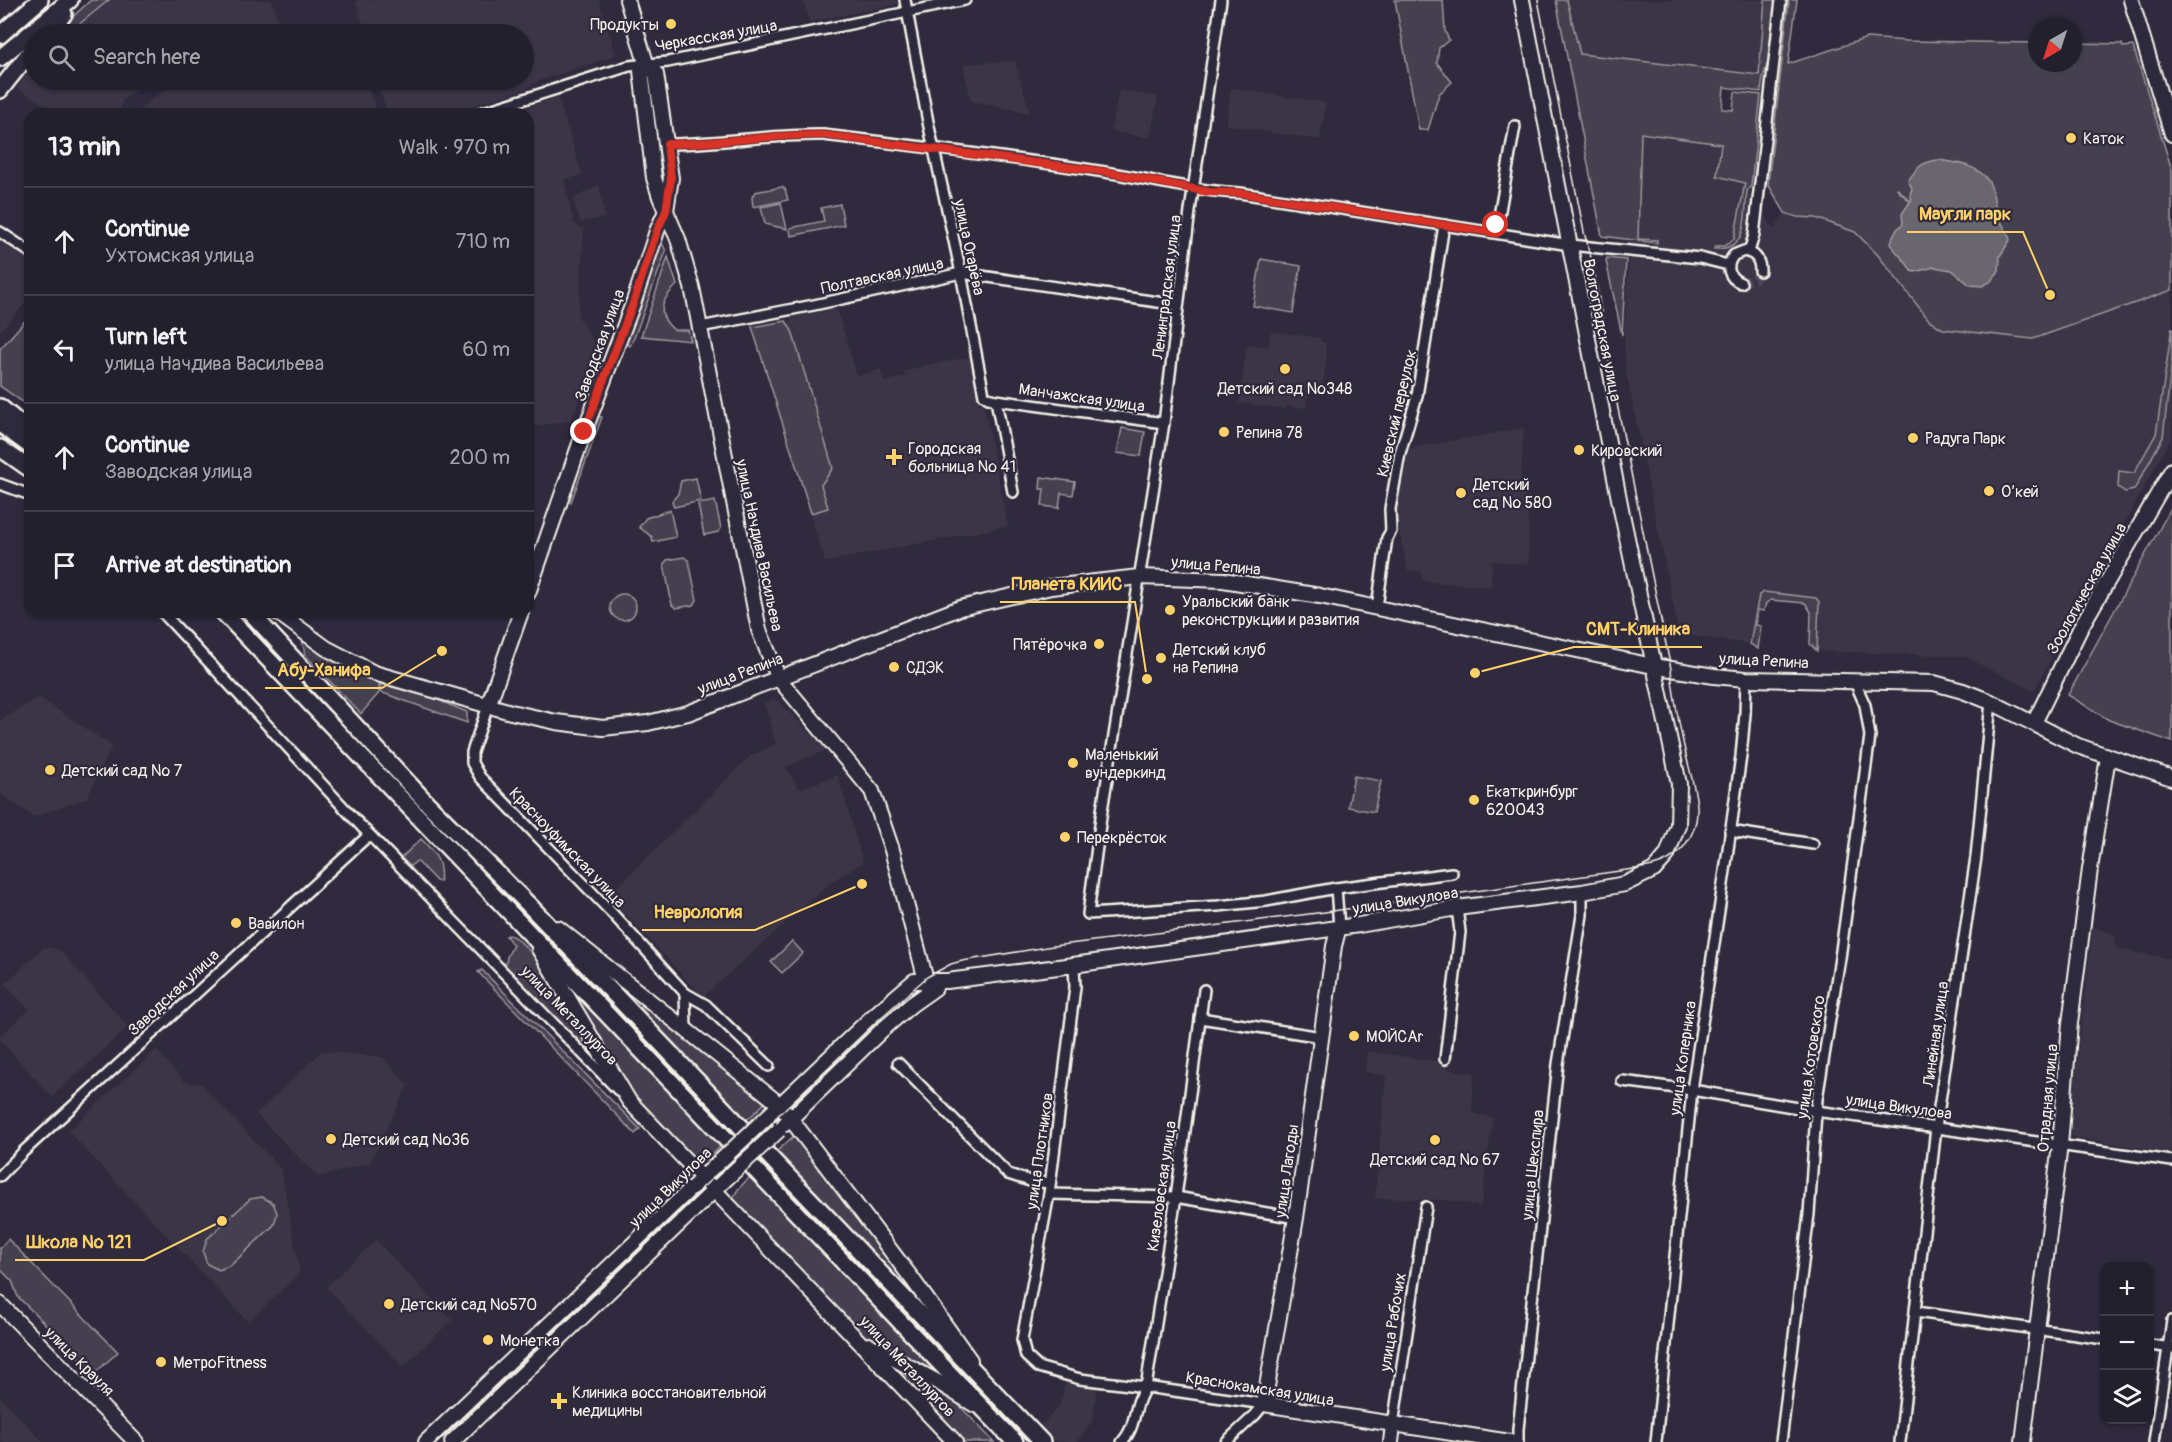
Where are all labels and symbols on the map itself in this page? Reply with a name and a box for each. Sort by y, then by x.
place label: Продукты [590,15,659,35]
street label: Черкасская улица [654,15,779,57]
marker: Продукты [664,17,678,31]
north arrow [2028,18,2082,72]
place label: Каток [2083,129,2125,149]
marker: Каток [2064,131,2078,145]
street label: улица Огарёва [949,196,989,297]
callout: Маугли парк [1907,196,2023,232]
text: Маугли парк [1919,203,2011,226]
route start [1482,211,1508,237]
street label: Ленинградская улица [1148,214,1186,361]
street label: Полтавская улица [819,253,945,299]
street label: Волгоградская улица [1578,257,1626,403]
street label: Заводская улица [570,287,629,404]
street label: Киевский переулок [1373,347,1421,479]
marker: Детский сад №348 [1278,362,1292,376]
street label: Манчажская улица [1017,379,1146,417]
place label: Детский сад №348 [1217,379,1352,399]
route end [570,418,596,444]
place label: Репина 78 [1236,423,1303,443]
marker: Репина 78 [1217,425,1231,439]
place label: Радуга Парк [1925,429,2006,449]
marker: Радуга Парк [1906,431,1920,445]
place label: Городская больница № 41 [908,439,1016,477]
place label: Кировский [1591,441,1663,461]
marker: Кировский [1572,443,1586,457]
marker: Городская больница № 41 [885,448,903,466]
street label: улица Начдива Васильева [731,456,787,633]
place label: Детский сад № 580 [1472,475,1552,513]
place label: О’кей [2001,482,2039,502]
marker: О’кей [1982,484,1996,498]
marker: Детский сад № 580 [1454,486,1468,500]
street label: Зоологическая улица [2042,519,2131,658]
street label: улица Репина [1169,552,1262,580]
callout: Планета КИИС [1000,566,1135,602]
text: Планета КИИС [1012,573,1122,596]
place label: Уральский банк реконструкции и развития [1182,592,1359,630]
marker: Уральский банк реконструкции и развития [1163,603,1177,617]
callout: СМТ-Клиника [1574,611,1702,647]
text: СМТ-Клиника [1586,618,1691,641]
place label: Пятёрочка [1013,635,1087,655]
marker: Пятёрочка [1092,637,1106,651]
place label: Детский клуб на Репина [1172,640,1266,678]
street label: улица Репина [694,648,786,700]
street label: улица Репина [1718,649,1809,673]
marker: Детский клуб на Репина [1154,651,1168,665]
callout: Абу-Ханифа [265,652,382,688]
place label: СДЭК [906,658,944,678]
text: Абу-Ханифа [277,659,371,682]
marker: СДЭК [887,660,901,674]
place label: Маленький вундеркинд [1085,745,1166,783]
marker: Маленький вундеркинд [1066,756,1080,770]
place label: Детский сад № 7 [61,761,183,781]
marker: Детский сад № 7 [43,763,57,777]
place label: Екаткринбург 620043 [1486,782,1579,820]
street label: Красноуфимская улица [505,783,630,912]
marker: Екаткринбург 620043 [1467,793,1481,807]
place label: Перекрёсток [1077,828,1167,848]
marker: Перекрёсток [1058,830,1072,844]
street label: улица Викулова [1350,883,1460,919]
callout: Неврология [642,894,755,930]
text: Неврология [653,901,743,924]
place label: Вавилон [248,914,304,934]
marker: Вавилон [229,916,243,930]
street label: Заводская улица [124,945,224,1040]
street label: улица Металлургов [516,961,622,1070]
street label: Линейная улица [1919,980,1953,1089]
street label: улица Котовского [1792,994,1830,1121]
street label: улица Коперника [1665,1000,1701,1118]
place label: МОЙCAr [1366,1027,1424,1047]
marker: МОЙCAr [1347,1029,1361,1043]
street label: Отрадная улица [2033,1043,2063,1153]
street label: улица Викулова [1844,1090,1953,1124]
street label: улица Плотников [1022,1091,1058,1212]
street label: улица Шекспира [1517,1109,1549,1222]
street label: Кизеловская улица [1143,1120,1181,1253]
street label: улица Лагоды [1270,1123,1303,1220]
place label: Детский сад №36 [342,1130,469,1150]
marker: Детский сад №36 [324,1132,338,1146]
marker: Детский сад № 67 [1428,1133,1442,1147]
street label: улица Викулова [625,1143,716,1233]
place label: Детский сад № 67 [1369,1150,1500,1170]
callout: Школа № 121 [15,1224,144,1260]
text: Школа № 121 [25,1231,132,1254]
street label: улица Рабочих [1375,1272,1411,1374]
place label: Детский сад №570 [400,1295,537,1315]
marker: Детский сад №570 [382,1297,396,1311]
street label: улица Металлургов [854,1311,959,1422]
street label: улица Крауля [40,1322,118,1401]
place label: Монетка [500,1331,560,1351]
marker: Монетка [481,1333,495,1347]
place label: МетроFitness [173,1353,267,1373]
marker: МетроFitness [154,1355,168,1369]
street label: Краснокамская улица [1184,1367,1335,1411]
place label: Клиника восстановительной медицины [572,1383,766,1421]
marker: Клиника восстановительной медицины [550,1392,568,1410]

